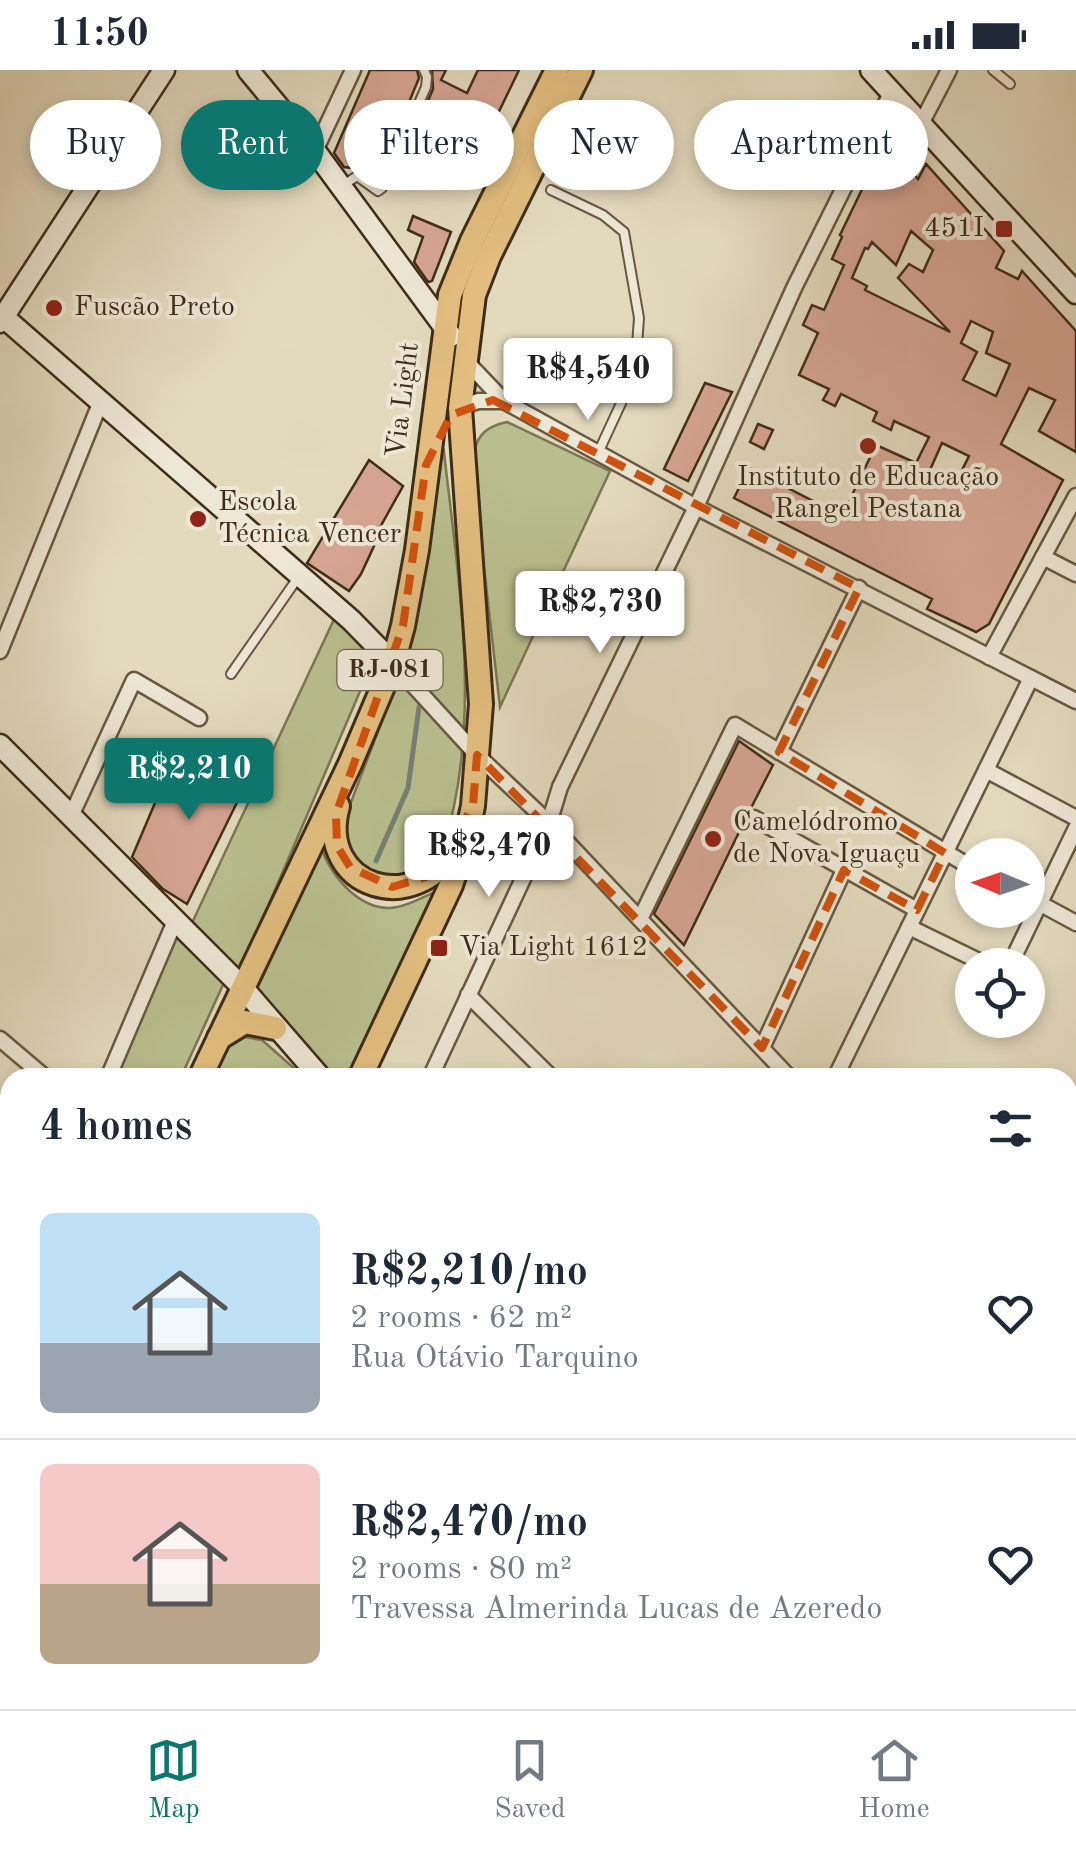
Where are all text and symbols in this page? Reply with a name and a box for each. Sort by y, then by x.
text: 11:50 [50,16,149,54]
chip: Buy [30,100,161,190]
chip: Rent [181,100,324,190]
chip: Filters [344,100,514,190]
chip: New [534,100,674,190]
chip: Apartment [694,100,928,190]
place label: 451I [924,215,984,243]
marker: 451I [993,218,1015,240]
place label: Fuscão Preto [74,294,235,322]
marker: Fuscão Preto [43,297,65,319]
pin: R$4,540 [496,338,680,423]
street label: Via Light [383,341,425,459]
text: R$4,540 [525,354,651,386]
marker: Instituto de Educação Rangel Pestana [857,435,879,457]
place label: Instituto de Educação Rangel Pestana [737,464,999,524]
place label: Escola Técnica Vencer [218,489,401,549]
marker: Escola Técnica Vencer [187,508,209,530]
pin: R$2,730 [508,571,692,656]
text: R$2,730 [537,587,663,619]
road number: RJ-081 [338,650,442,690]
pin: R$2,210 [97,738,281,823]
text: R$2,210 [126,754,252,786]
place label: Camelódromo de Nova Iguaçu [733,809,920,869]
pin: R$2,470 [397,815,581,900]
marker: Camelódromo de Nova Iguaçu [702,828,724,850]
text: R$2,470 [426,831,552,863]
north arrow [955,838,1045,928]
map controls [955,838,1045,1038]
place label: Via Light 1612 [459,934,648,962]
marker: Via Light 1612 [428,937,450,959]
button: locate [955,948,1045,1038]
icon: filters [983,1101,1038,1156]
text: 4 homes [40,1107,192,1149]
text: R$2,210/mo [350,1252,588,1294]
icon: home [120,1253,240,1373]
icon: heart [983,1286,1038,1341]
text: 2 rooms · 62 m² [350,1303,572,1335]
text: Rua Otávio Tarquino [350,1343,639,1375]
text: R$2,470/mo [350,1503,588,1545]
icon: home [120,1504,240,1624]
icon: heart [983,1537,1038,1592]
text: 2 rooms · 80 m² [350,1554,572,1586]
text: Travessa Almerinda Lucas de Azeredo [350,1594,882,1626]
tab: Map [146,1733,201,1828]
tab: Saved [494,1733,566,1828]
tab: Home [858,1733,930,1828]

